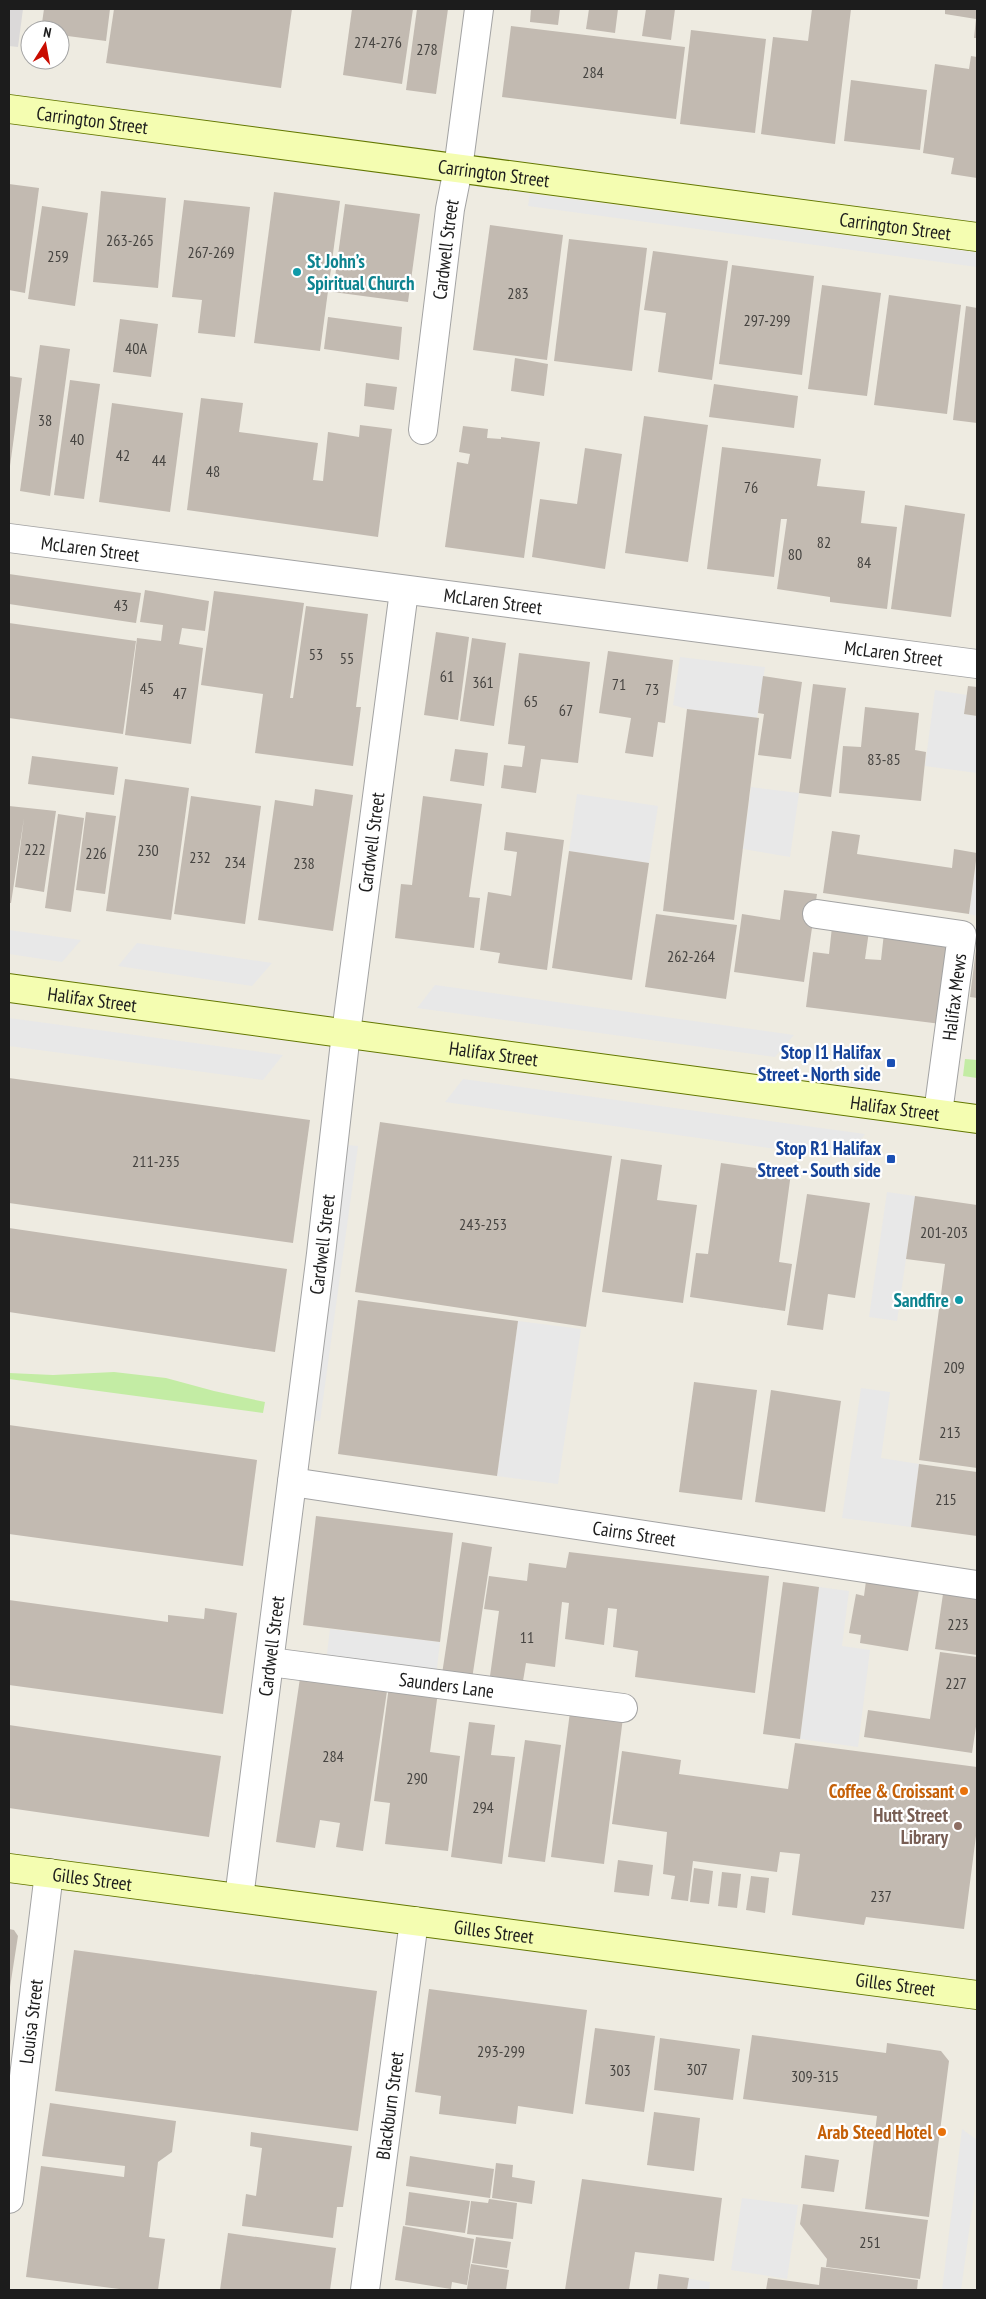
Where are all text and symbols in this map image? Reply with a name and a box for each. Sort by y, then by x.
north arrow [20,20,70,70]
text: N [42,23,53,42]
house number: 274-276 [354,32,402,52]
house number: 278 [416,39,438,59]
house number: 284 [582,62,604,82]
street label: Carrington Street [35,101,150,139]
street label: Carrington Street [437,154,552,192]
street label: Cardwell Street [427,196,464,301]
street label: Carrington Street [838,207,953,246]
house number: 263-265 [106,230,154,250]
house number: 267-269 [187,242,235,262]
house number: 259 [47,246,69,266]
place label: St John’s Spiritual Church [307,249,415,295]
marker: St John’s Spiritual Church [291,266,303,278]
house number: 283 [507,283,529,303]
house number: 297-299 [743,310,791,330]
house number: 40A [125,338,147,358]
house number: 38 [38,410,52,430]
house number: 40 [70,429,84,449]
house number: 42 [116,445,130,465]
house number: 44 [152,450,166,470]
house number: 48 [206,461,220,481]
house number: 76 [744,477,758,497]
street label: McLaren Street [40,530,142,567]
house number: 82 [817,532,831,552]
house number: 80 [788,544,802,564]
house number: 84 [857,552,871,572]
street label: McLaren Street [442,583,544,619]
house number: 43 [114,595,128,615]
street label: McLaren Street [843,635,945,672]
house number: 53 [309,644,323,664]
house number: 55 [340,648,354,668]
house number: 61 [440,666,454,686]
house number: 361 [472,672,494,692]
house number: 71 [612,674,626,694]
house number: 45 [140,678,154,698]
house number: 73 [645,679,659,699]
house number: 47 [173,683,187,703]
house number: 65 [524,691,538,711]
house number: 67 [559,700,573,720]
house number: 83-85 [867,749,901,769]
street label: Cardwell Street [353,790,390,894]
house number: 222 [24,839,46,859]
house number: 230 [137,840,159,860]
house number: 226 [85,843,107,863]
house number: 232 [189,847,211,867]
house number: 234 [224,852,246,872]
house number: 238 [293,853,315,873]
house number: 262-264 [667,946,715,966]
street label: Halifax Mews [937,952,971,1042]
street label: Halifax Street [46,981,139,1017]
street label: Halifax Street [448,1036,540,1072]
place label: Stop I1 Halifax Street - North side [758,1040,882,1086]
marker: Stop I1 Halifax Street - North side [885,1057,897,1069]
street label: Halifax Street [849,1090,942,1126]
place label: Stop R1 Halifax Street - South side [758,1136,882,1182]
house number: 211-235 [132,1151,180,1171]
marker: Stop R1 Halifax Street - South side [885,1153,897,1165]
street label: Cardwell Street [304,1192,340,1296]
house number: 243-253 [459,1214,507,1234]
house number: 201-203 [920,1222,968,1242]
place label: Sandfire [893,1288,949,1312]
marker: Sandfire [953,1294,965,1306]
house number: 209 [943,1357,965,1377]
house number: 213 [939,1422,961,1442]
house number: 215 [935,1489,957,1509]
street label: Cairns Street [591,1515,678,1552]
street label: Cardwell Street [253,1594,289,1698]
house number: 223 [947,1614,969,1634]
house number: 11 [520,1627,534,1647]
street label: Saunders Lane [398,1667,496,1703]
house number: 227 [945,1673,967,1693]
house number: 284 [322,1746,344,1766]
house number: 290 [406,1768,428,1788]
place label: Coffee & Croissant [829,1779,954,1803]
marker: Coffee & Croissant [958,1785,970,1797]
house number: 294 [472,1797,494,1817]
place label: Hutt Street Library [873,1803,948,1849]
marker: Hutt Street Library [952,1820,964,1832]
street label: Gilles Street [51,1862,134,1896]
house number: 237 [870,1886,892,1906]
street label: Gilles Street [453,1915,536,1949]
street label: Gilles Street [854,1967,937,2002]
street label: Louisa Street [14,1977,48,2065]
house number: 293-299 [477,2041,525,2061]
street label: Blackburn Street [370,2049,409,2161]
house number: 307 [686,2059,708,2079]
house number: 303 [609,2060,631,2080]
house number: 309-315 [791,2066,839,2086]
place label: Arab Steed Hotel [816,2120,932,2144]
marker: Arab Steed Hotel [936,2126,948,2138]
house number: 251 [859,2232,881,2252]

